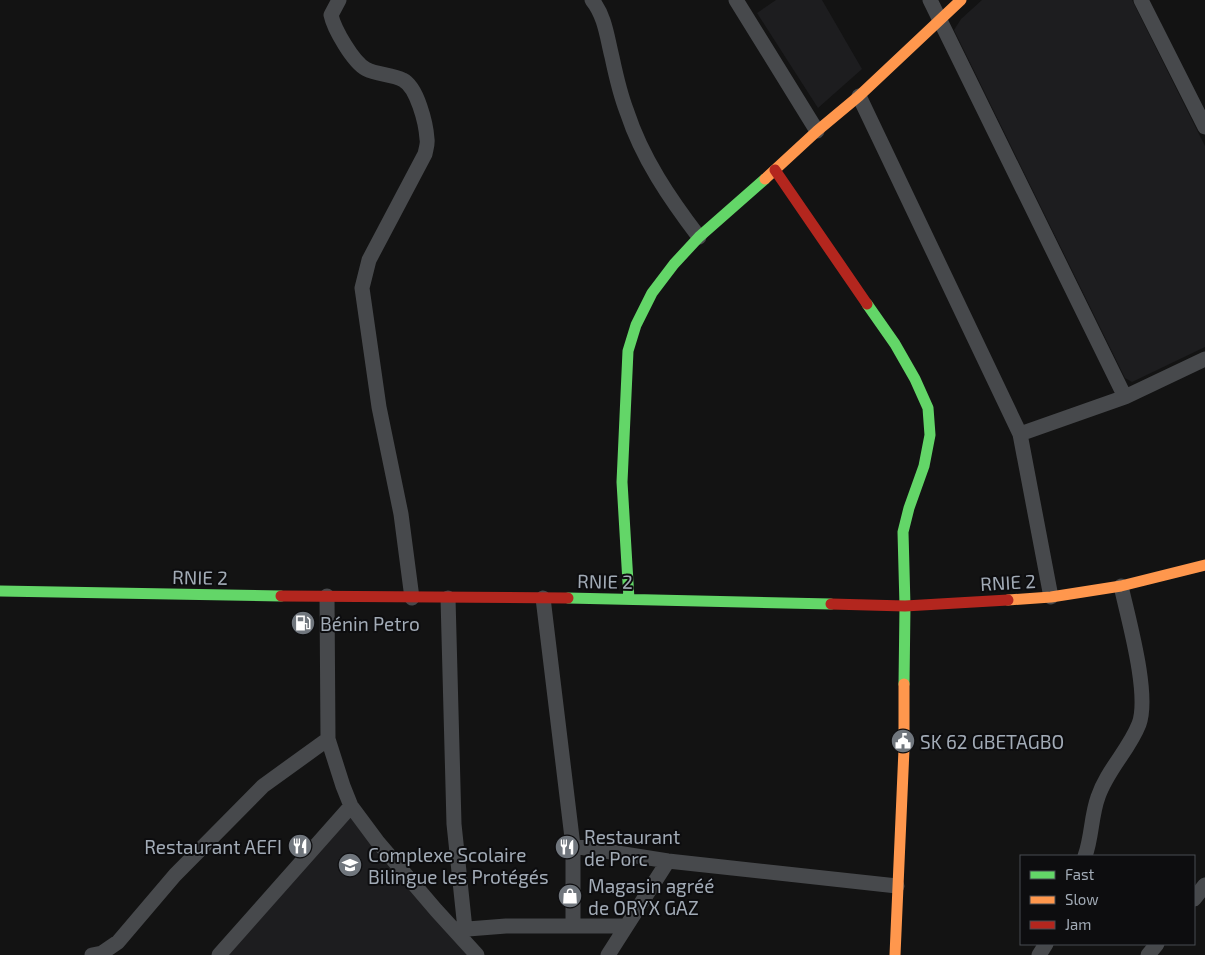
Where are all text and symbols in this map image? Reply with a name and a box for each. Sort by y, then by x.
street label: RNIE 2 [172,565,228,589]
street label: RNIE 2 [577,569,633,593]
street label: RNIE 2 [980,569,1036,595]
fuel station icon: Bénin Petro [290,610,316,636]
place label: Bénin Petro [320,612,420,635]
public building icon: SK 62 GBETAGBO [890,728,916,754]
place label: SK 62 GBETAGBO [920,730,1064,753]
place label: Restaurant de Porc [584,825,680,870]
restaurant icon: Restaurant AEFI [287,833,313,859]
restaurant icon: Restaurant de Porc [554,834,580,860]
place label: Restaurant AEFI [144,835,282,858]
place label: Complexe Scolaire Bilingue les Protégés [368,843,549,888]
school or university icon: Complexe Scolaire Bilingue les Protégés [337,852,363,878]
legend [1020,855,1195,945]
text: Fast [1065,865,1095,883]
place label: Magasin agréé de ORYX GAZ [588,874,714,919]
shop icon: Magasin agréé de ORYX GAZ [557,883,583,909]
text: Slow [1065,890,1099,908]
text: Jam [1065,915,1091,933]

